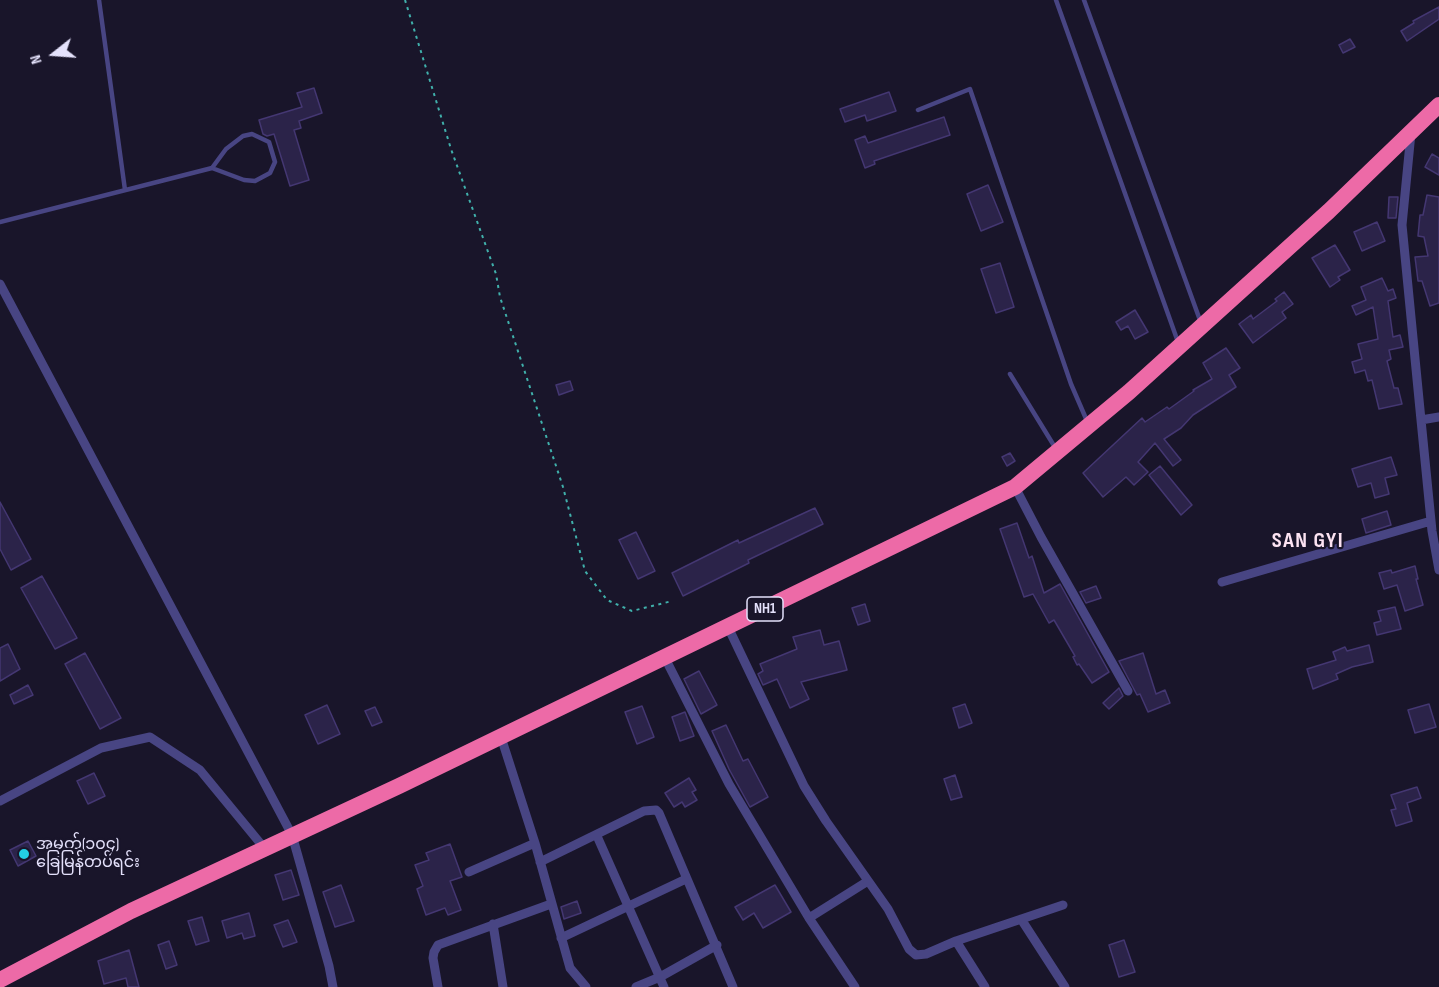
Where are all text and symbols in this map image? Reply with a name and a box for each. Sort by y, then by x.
north arrow [24,24,84,84]
text: N [26,53,47,66]
district label: SAN GYI [1272,528,1344,554]
road number: NH1 [747,597,783,621]
place label: အမှတ်(၁၀၄) ခြေမြန်တပ်ရင်း [36,835,140,873]
marker: အမှတ်(၁၀၄) ခြေမြန်တပ်ရင်း [17,847,31,861]

